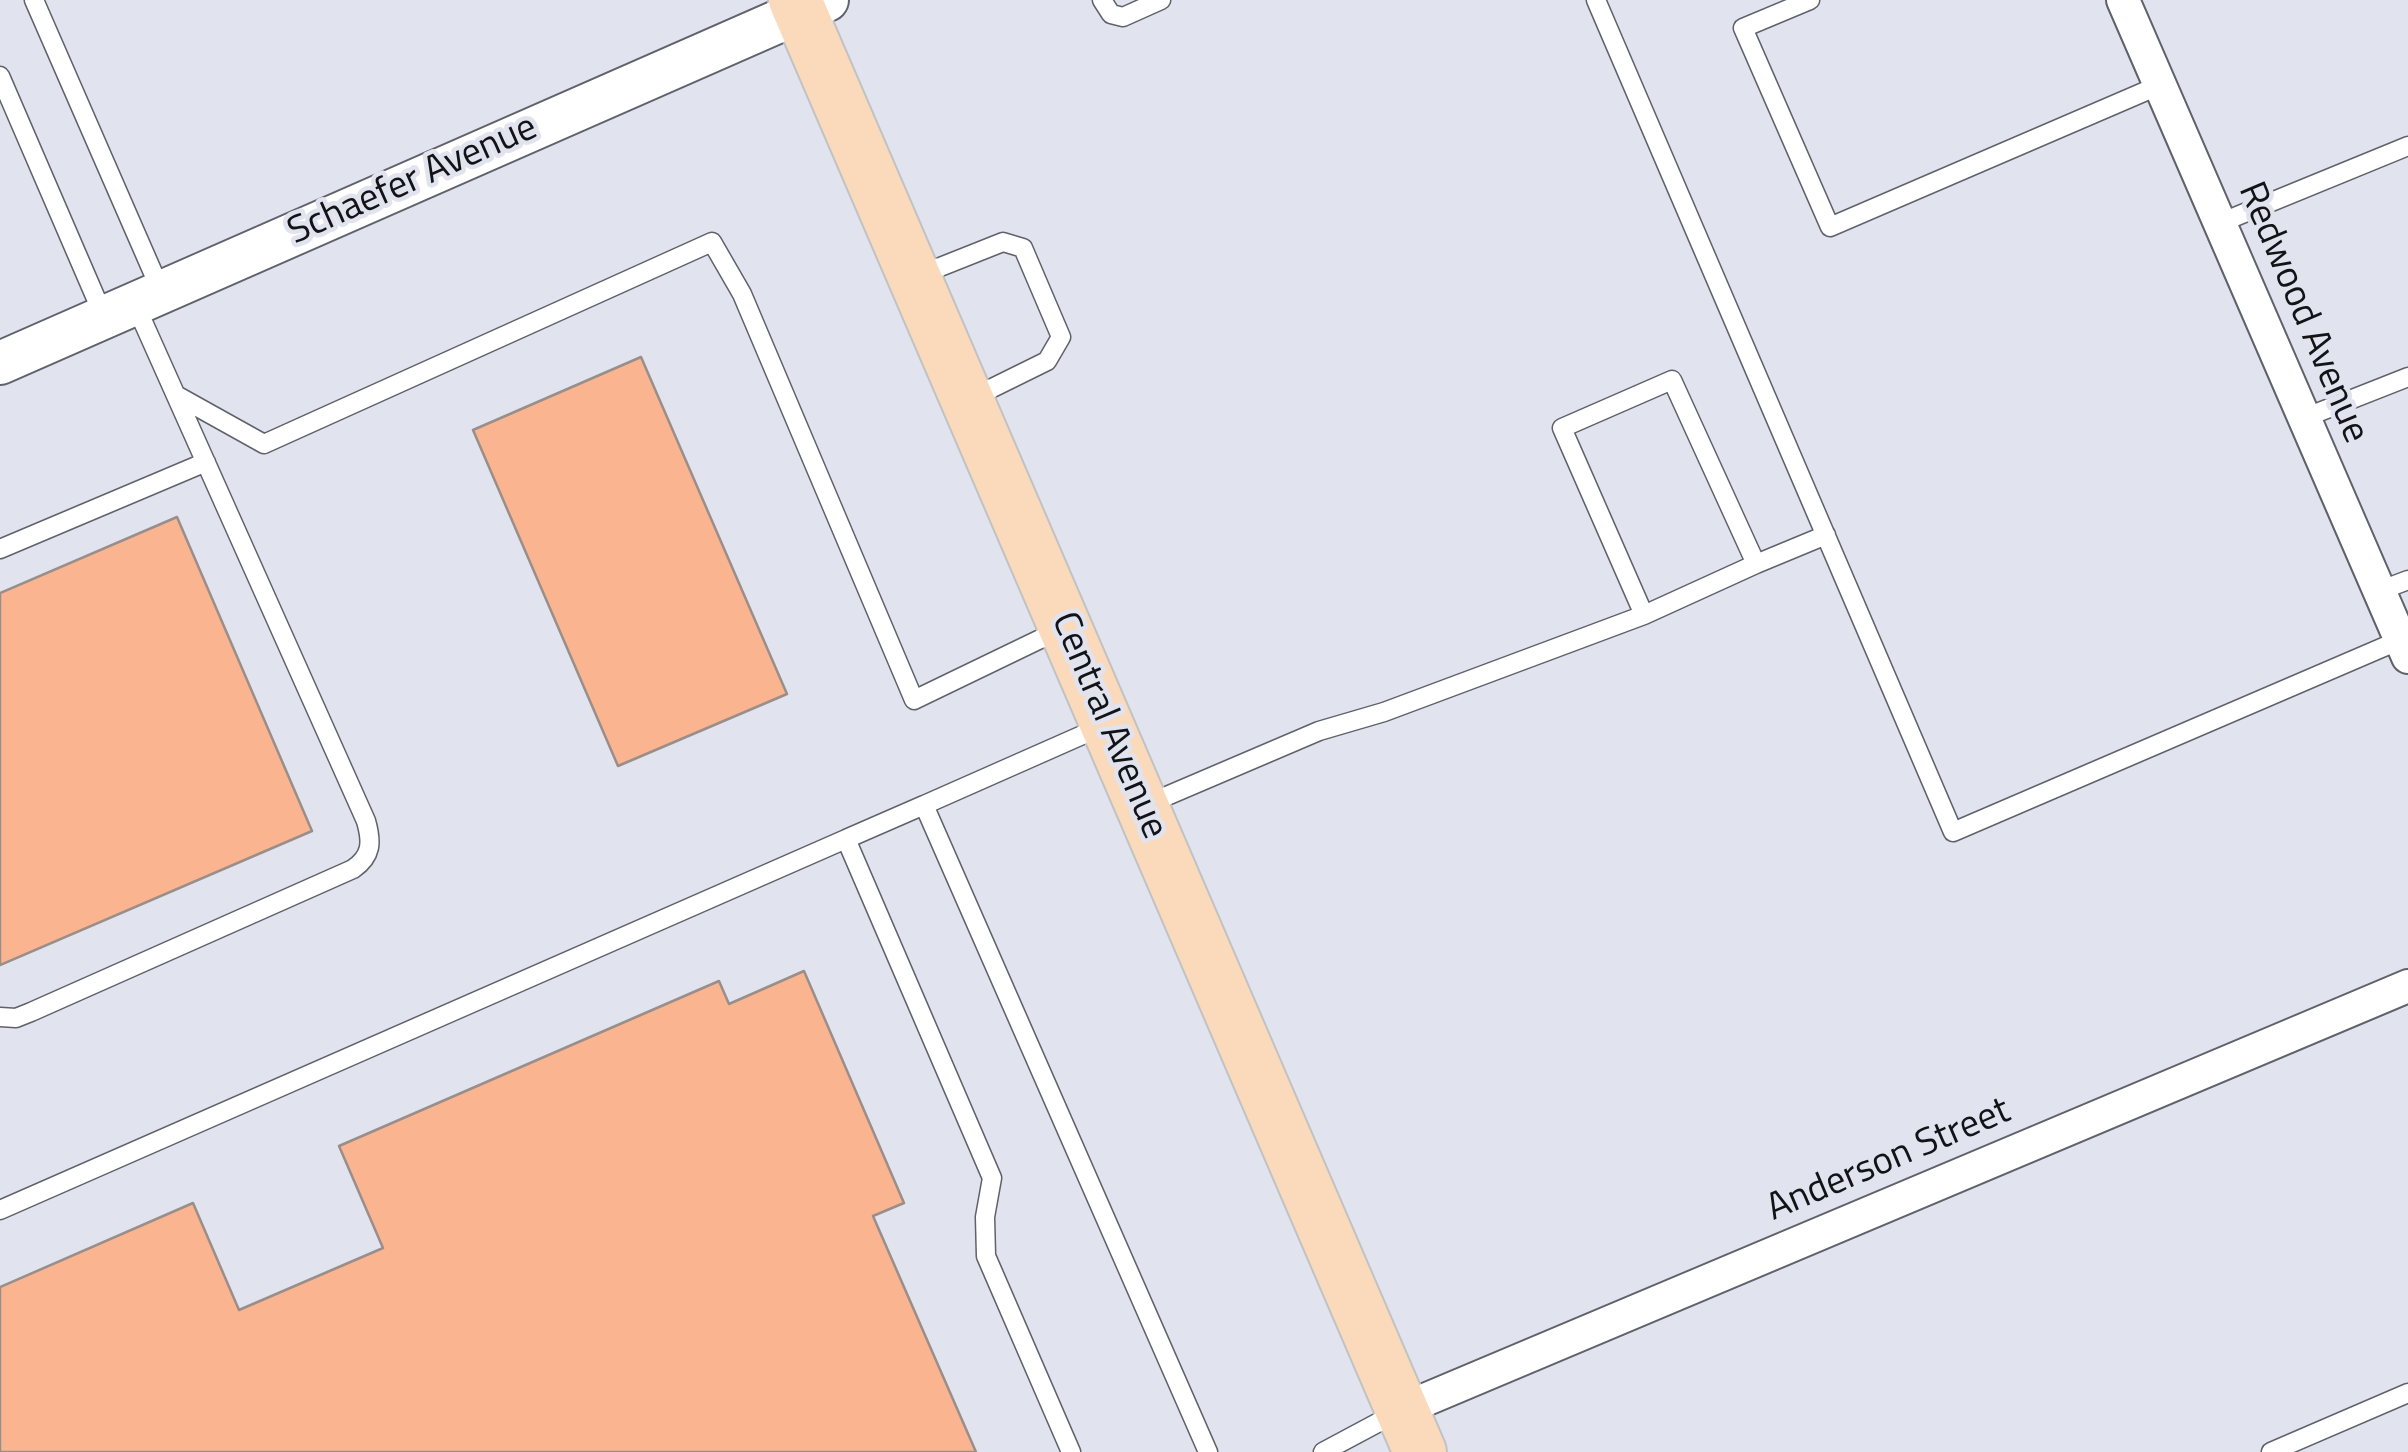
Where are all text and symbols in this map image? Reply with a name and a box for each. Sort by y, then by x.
street label: Schaefer Avenue [281,106,545,256]
street label: Redwood Avenue [2227,176,2377,450]
street label: Central Avenue [1040,606,1176,846]
street label: Anderson Street [1760,1089,2018,1233]

